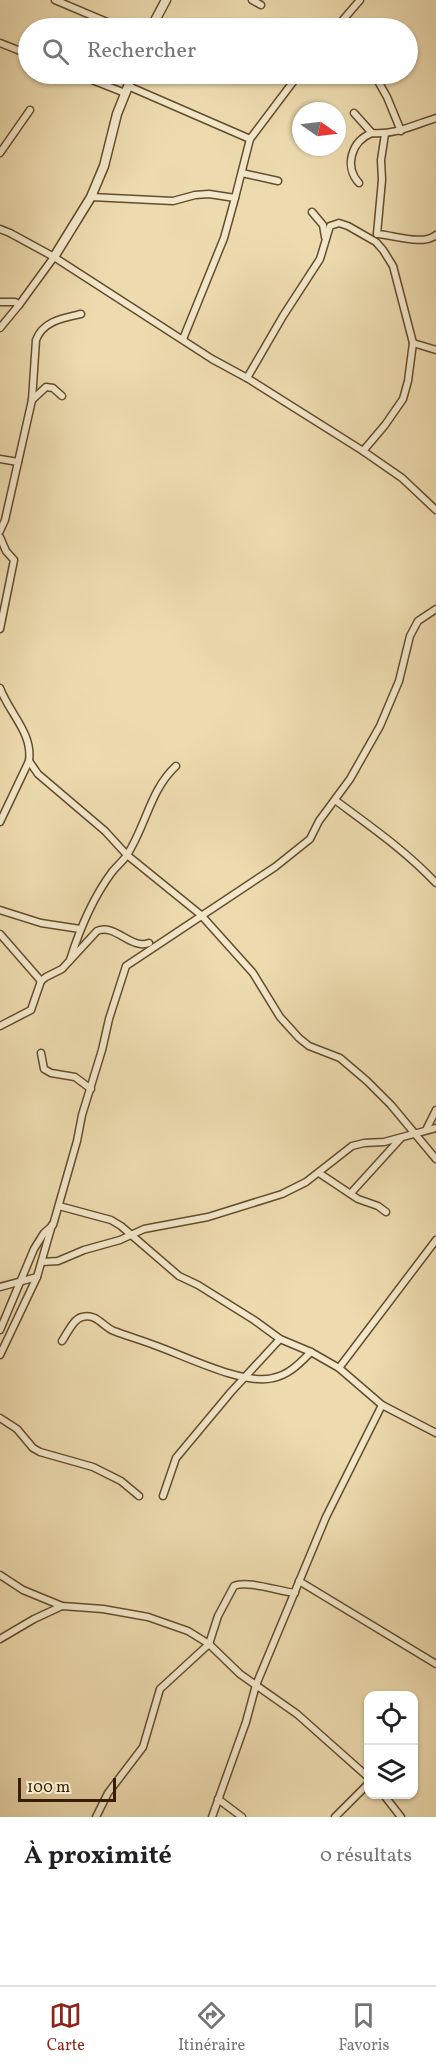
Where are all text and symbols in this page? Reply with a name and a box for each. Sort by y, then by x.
search box [18,18,418,84]
icon: search [39,35,72,68]
text: Rechercher [87,36,196,67]
north arrow [292,102,346,156]
map controls [364,1691,418,1799]
button: locate [364,1691,418,1745]
button: layers [364,1745,418,1799]
scale bar [18,1775,116,1802]
text: 100 m [27,1777,70,1799]
text: À proximité [24,1838,172,1874]
text: 0 résultats [320,1842,412,1870]
tab: Carte [47,1999,85,2057]
tab: Itinéraire [178,1999,245,2057]
tab: Favoris [338,1999,389,2057]

